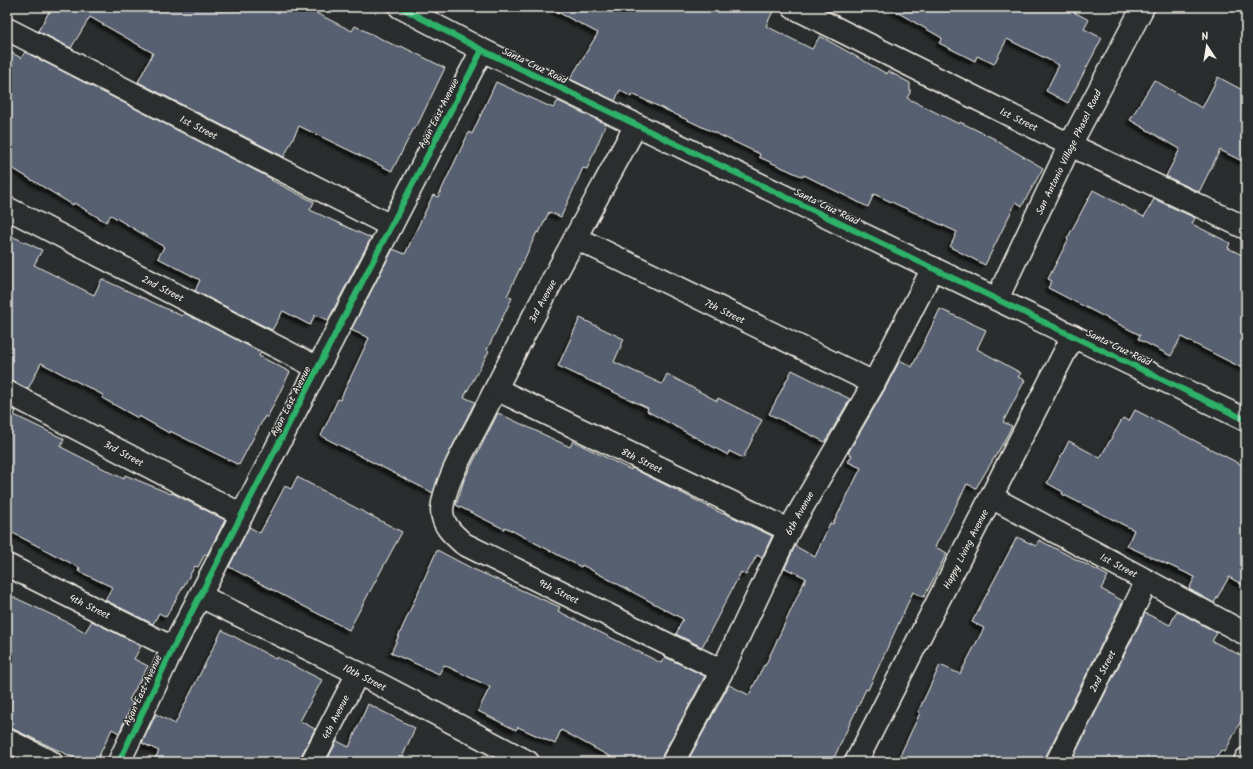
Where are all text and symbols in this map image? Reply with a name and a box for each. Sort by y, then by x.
north arrow [1187,26,1227,66]
text: N [1200,28,1210,47]
street label: Santa Cruz Road [499,43,571,89]
street label: Agan East Avenue [414,75,464,151]
street label: San Antonio Village Phase1 Road [1032,86,1107,218]
street label: 1st Street [997,104,1040,136]
street label: 1st Street [177,112,220,144]
street label: Santa Cruz Road [791,184,863,230]
street label: 2nd Street [139,271,187,306]
street label: 3rd Avenue [525,276,561,326]
street label: 7th Street [702,295,748,329]
street label: Santa Cruz Road [1083,325,1155,371]
street label: Agan East Avenue [266,363,316,439]
street label: 3rd Street [101,437,147,471]
street label: 8th Street [618,444,665,478]
street label: 6th Avenue [781,488,819,538]
street label: Happy Living Avenue [939,506,993,592]
street label: 1st Street [1097,549,1140,583]
street label: 9th Street [536,575,582,609]
street label: 4th Street [66,590,113,624]
street label: 2nd Street [1085,647,1120,695]
street label: Agan East Avenue [119,652,167,729]
street label: 10th Street [340,660,389,696]
street label: 4th Avenue [318,692,354,743]

